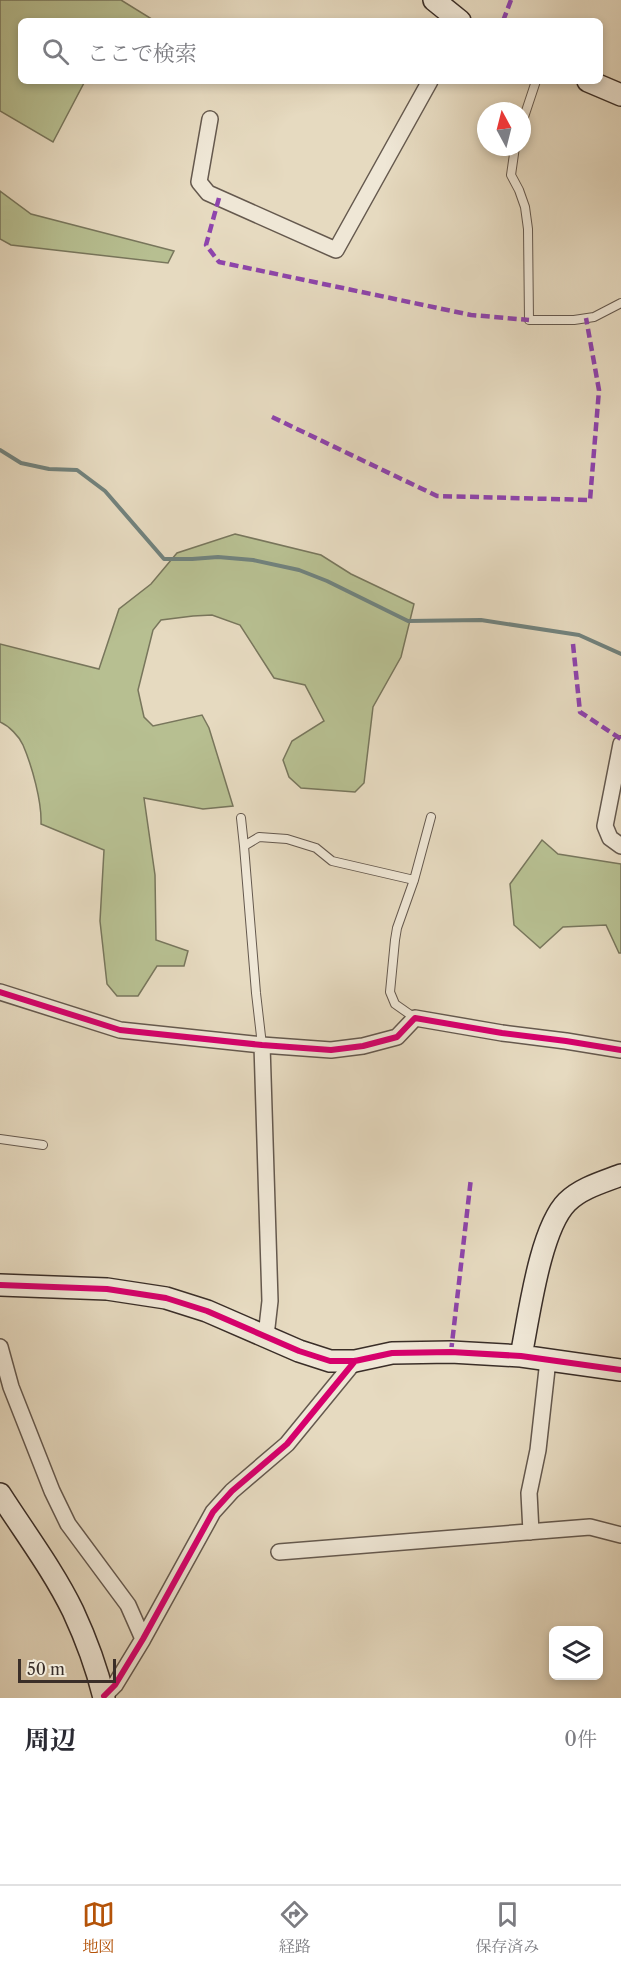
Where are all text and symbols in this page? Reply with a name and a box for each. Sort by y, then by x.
search box [18,18,603,84]
icon: search [39,35,72,68]
text: ここで検索 [87,40,197,67]
north arrow [477,102,531,156]
map controls [549,1626,603,1680]
button: layers [549,1626,603,1680]
scale bar [18,1656,116,1684]
text: 50 m [27,1659,65,1679]
text: 周辺 [24,1724,76,1756]
text: 0件 [564,1727,597,1751]
tab: 地図 [82,1898,115,1957]
tab: 経路 [278,1898,311,1957]
tab: 保存済み [475,1898,539,1957]

